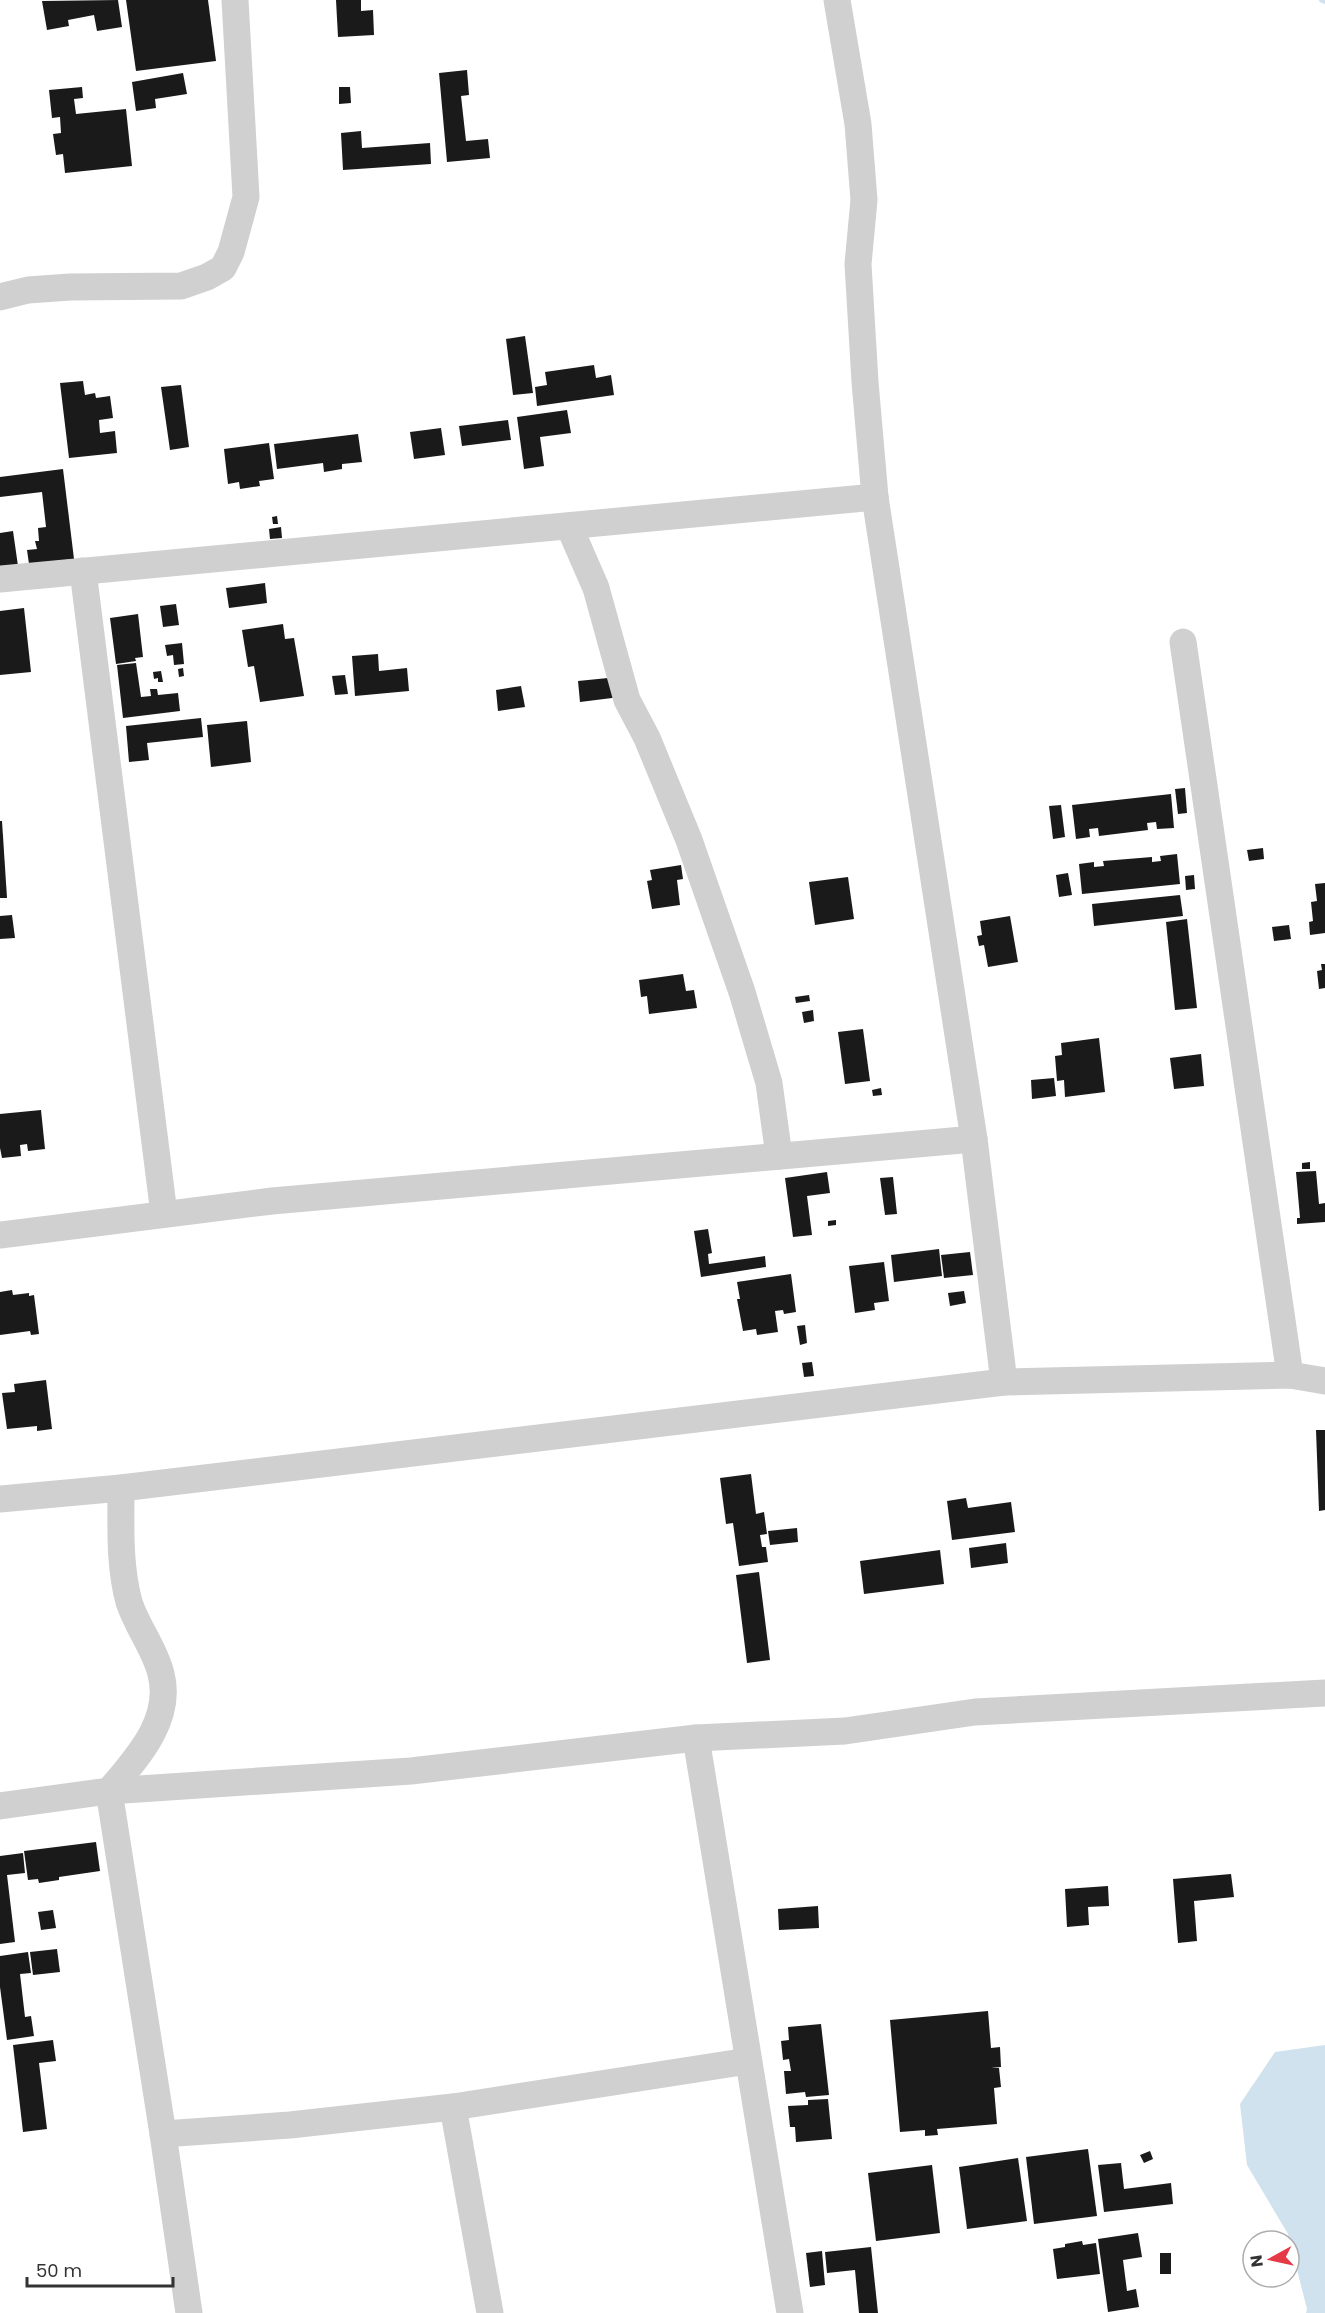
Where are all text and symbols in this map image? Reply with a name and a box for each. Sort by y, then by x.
north arrow [1241,2229,1301,2289]
scale bar [27,2250,172,2288]
text: N [1244,2253,1269,2269]
text: 50 m [36,2258,82,2283]

